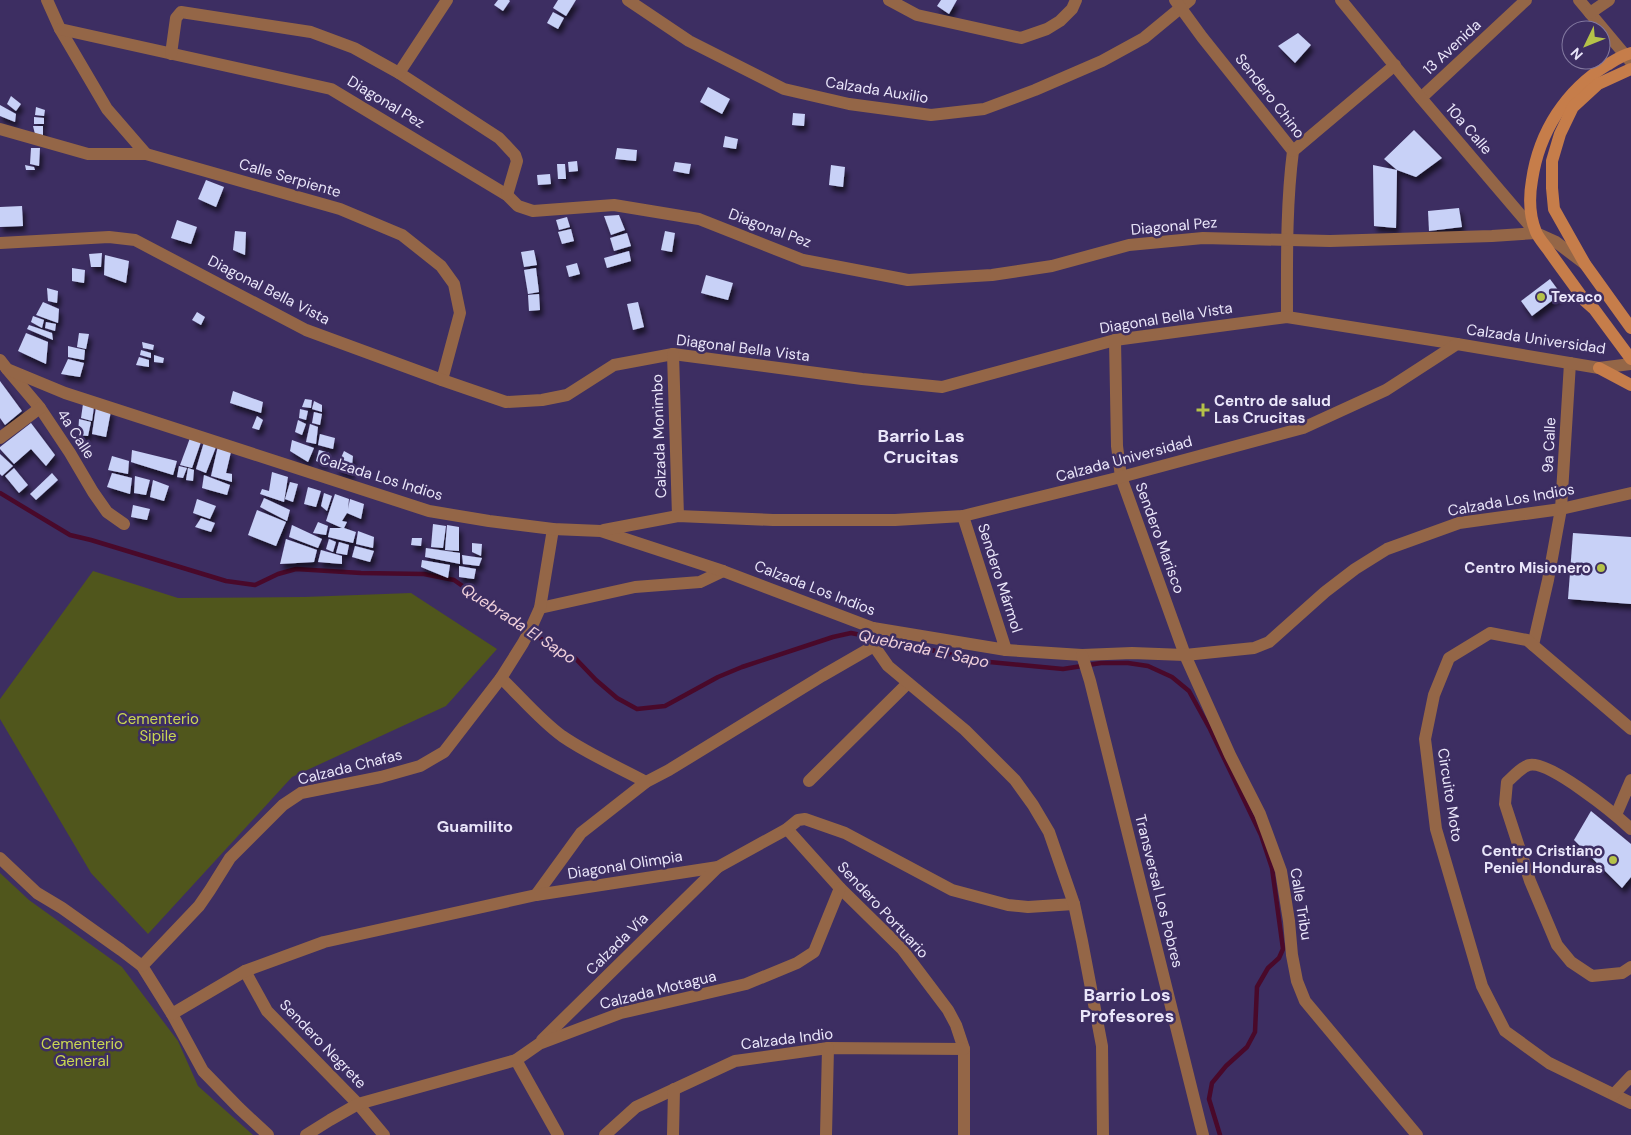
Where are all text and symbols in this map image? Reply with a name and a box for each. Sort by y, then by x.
street label: 13 Avenida [1419,15,1485,79]
north arrow [1561,20,1611,70]
text: N [1566,44,1587,64]
street label: Sendero Chino [1231,49,1309,143]
street label: Diagonal Pez [344,71,428,133]
street label: Calzada Auxilio [824,72,930,108]
street label: 10a Calle [1441,99,1497,159]
street label: Calle Serpiente [237,154,343,202]
street label: Diagonal Pez [726,204,814,252]
street label: Diagonal Pez [1130,212,1218,240]
street label: Diagonal Bella Vista [205,251,333,329]
place label: Texaco [1551,287,1603,307]
marker: Texaco [1535,291,1547,303]
street label: Diagonal Bella Vista [1098,298,1234,338]
street label: Calzada Universidad [1465,319,1607,359]
street label: Diagonal Bella Vista [675,330,811,366]
street label: Calzada Monimbo [647,373,671,498]
place label: Centro de salud Las Crucitas [1214,391,1331,428]
marker: Centro de salud Las Crucitas [1196,403,1210,417]
street label: 4a Calle [53,405,99,463]
street label: 9a Calle [1538,417,1560,473]
district label: Barrio Las Crucitas [877,424,965,469]
street label: Calzada Universidad [1054,431,1194,487]
street label: Calzada Los Indios [317,449,445,505]
street label: Calzada Los Indios [1446,479,1576,521]
street label: Sendero Marisco [1131,480,1189,596]
street label: Sendero Mármol [973,521,1027,635]
street label: Calzada Los Indios [751,556,879,620]
place label: Centro Misionero [1464,558,1591,578]
marker: Centro Misionero [1595,562,1607,574]
water label: Quebrada El Sapo [457,578,580,669]
water label: Quebrada El Sapo [857,624,991,673]
park label: Cementerio Sipile [117,709,199,746]
street label: Calzada Chafas [296,744,404,790]
street label: Circuito Moto [1433,747,1467,843]
street label: Transversal Los Pobres [1130,812,1188,970]
district label: Guamilito [437,816,513,837]
place label: Centro Cristiano Peniel Honduras [1482,841,1603,878]
street label: Diagonal Olimpia [566,846,684,884]
marker: Centro Cristiano Peniel Honduras [1607,854,1619,866]
street label: Sendero Portuario [833,857,933,963]
street label: Calle Tribu [1285,866,1317,942]
street label: Calzada Vía [582,909,652,979]
street label: Calzada Motagua [598,966,718,1014]
district label: Barrio Los Profesores [1080,983,1174,1028]
street label: Sendero Negrete [275,995,371,1093]
street label: Calzada Indio [740,1023,834,1055]
park label: Cementerio General [41,1034,123,1071]

